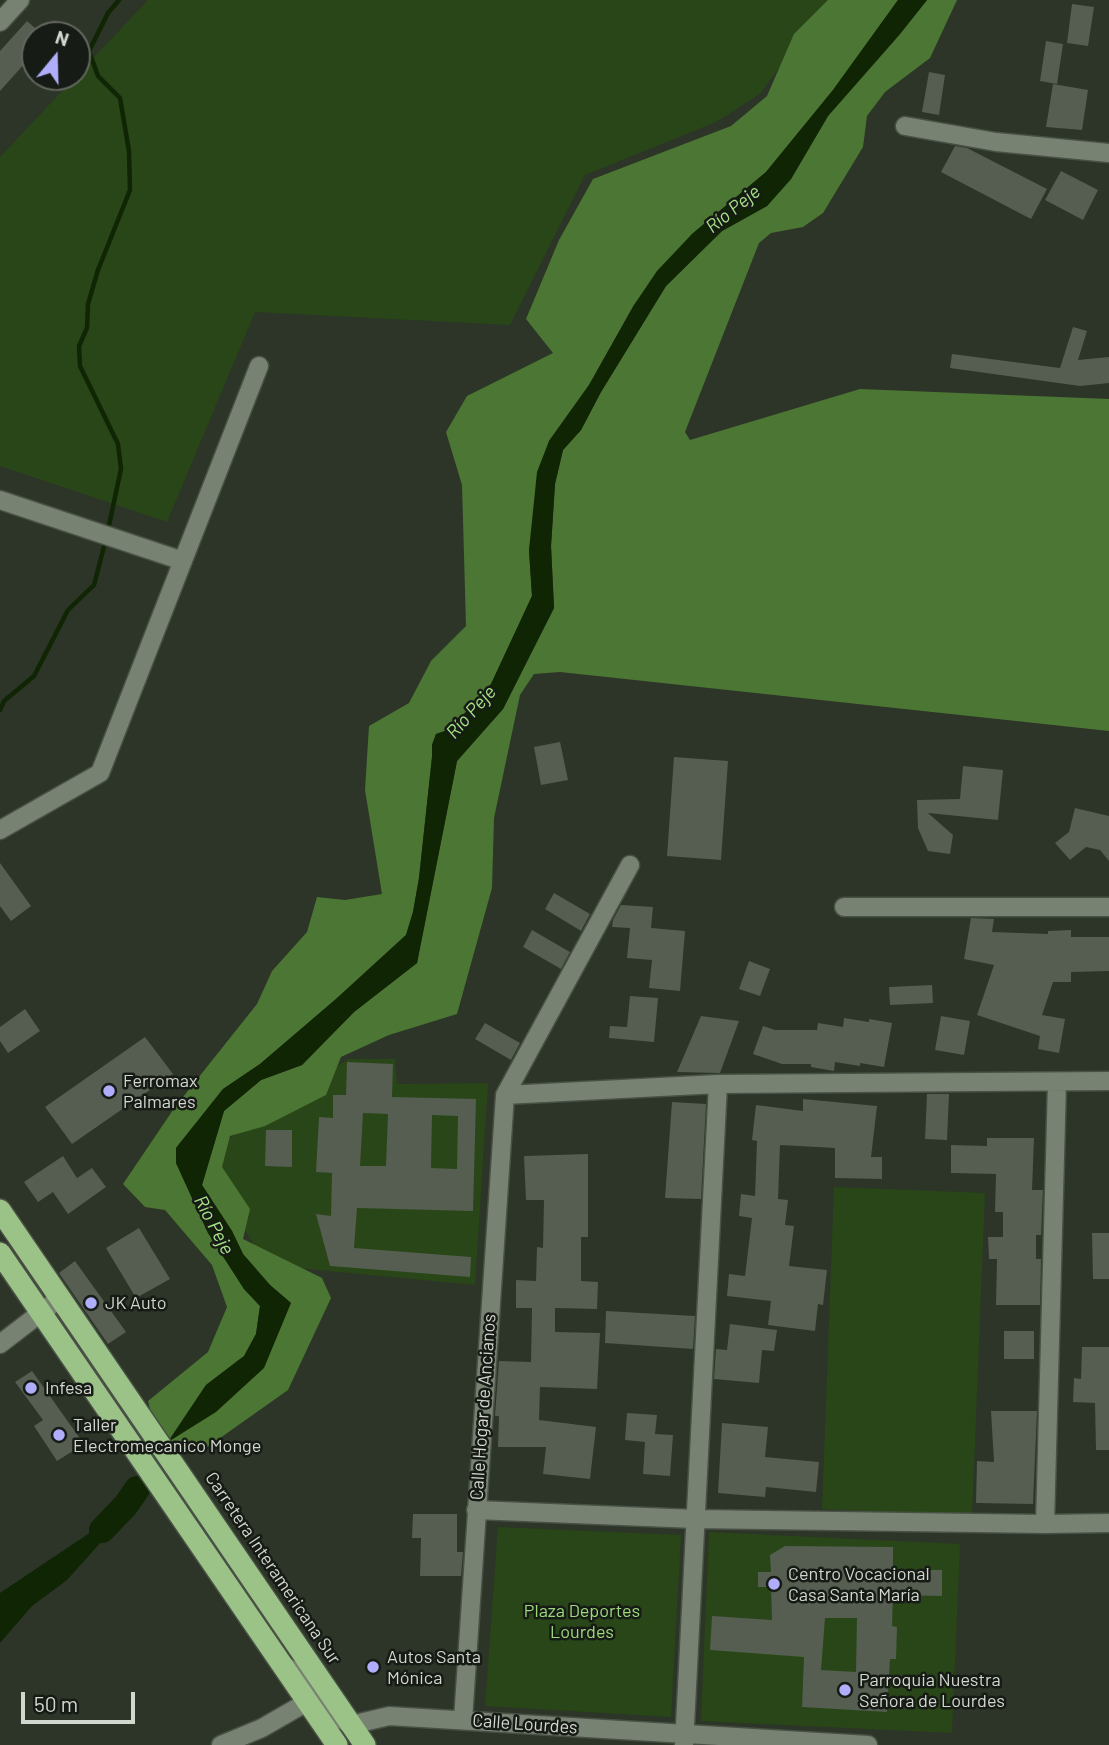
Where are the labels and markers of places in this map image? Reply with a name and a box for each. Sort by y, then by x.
place label: Ferromax Palmares [123,1070,198,1112]
marker: Ferromax Palmares [101,1083,117,1099]
place label: JK Auto [105,1292,167,1314]
marker: JK Auto [83,1295,99,1311]
place label: Infesa [45,1377,92,1399]
marker: Infesa [23,1380,39,1396]
place label: Taller Electromecanico Monge [73,1414,261,1456]
marker: Taller Electromecanico Monge [51,1427,67,1443]
place label: Centro Vocacional Casa Santa María [788,1563,930,1606]
marker: Centro Vocacional Casa Santa María [766,1576,782,1592]
place label: Autos Santa Mónica [387,1646,481,1688]
marker: Autos Santa Mónica [365,1659,381,1675]
place label: Parroquia Nuestra Señora de Lourdes [859,1669,1005,1712]
marker: Parroquia Nuestra Señora de Lourdes [837,1682,853,1698]

